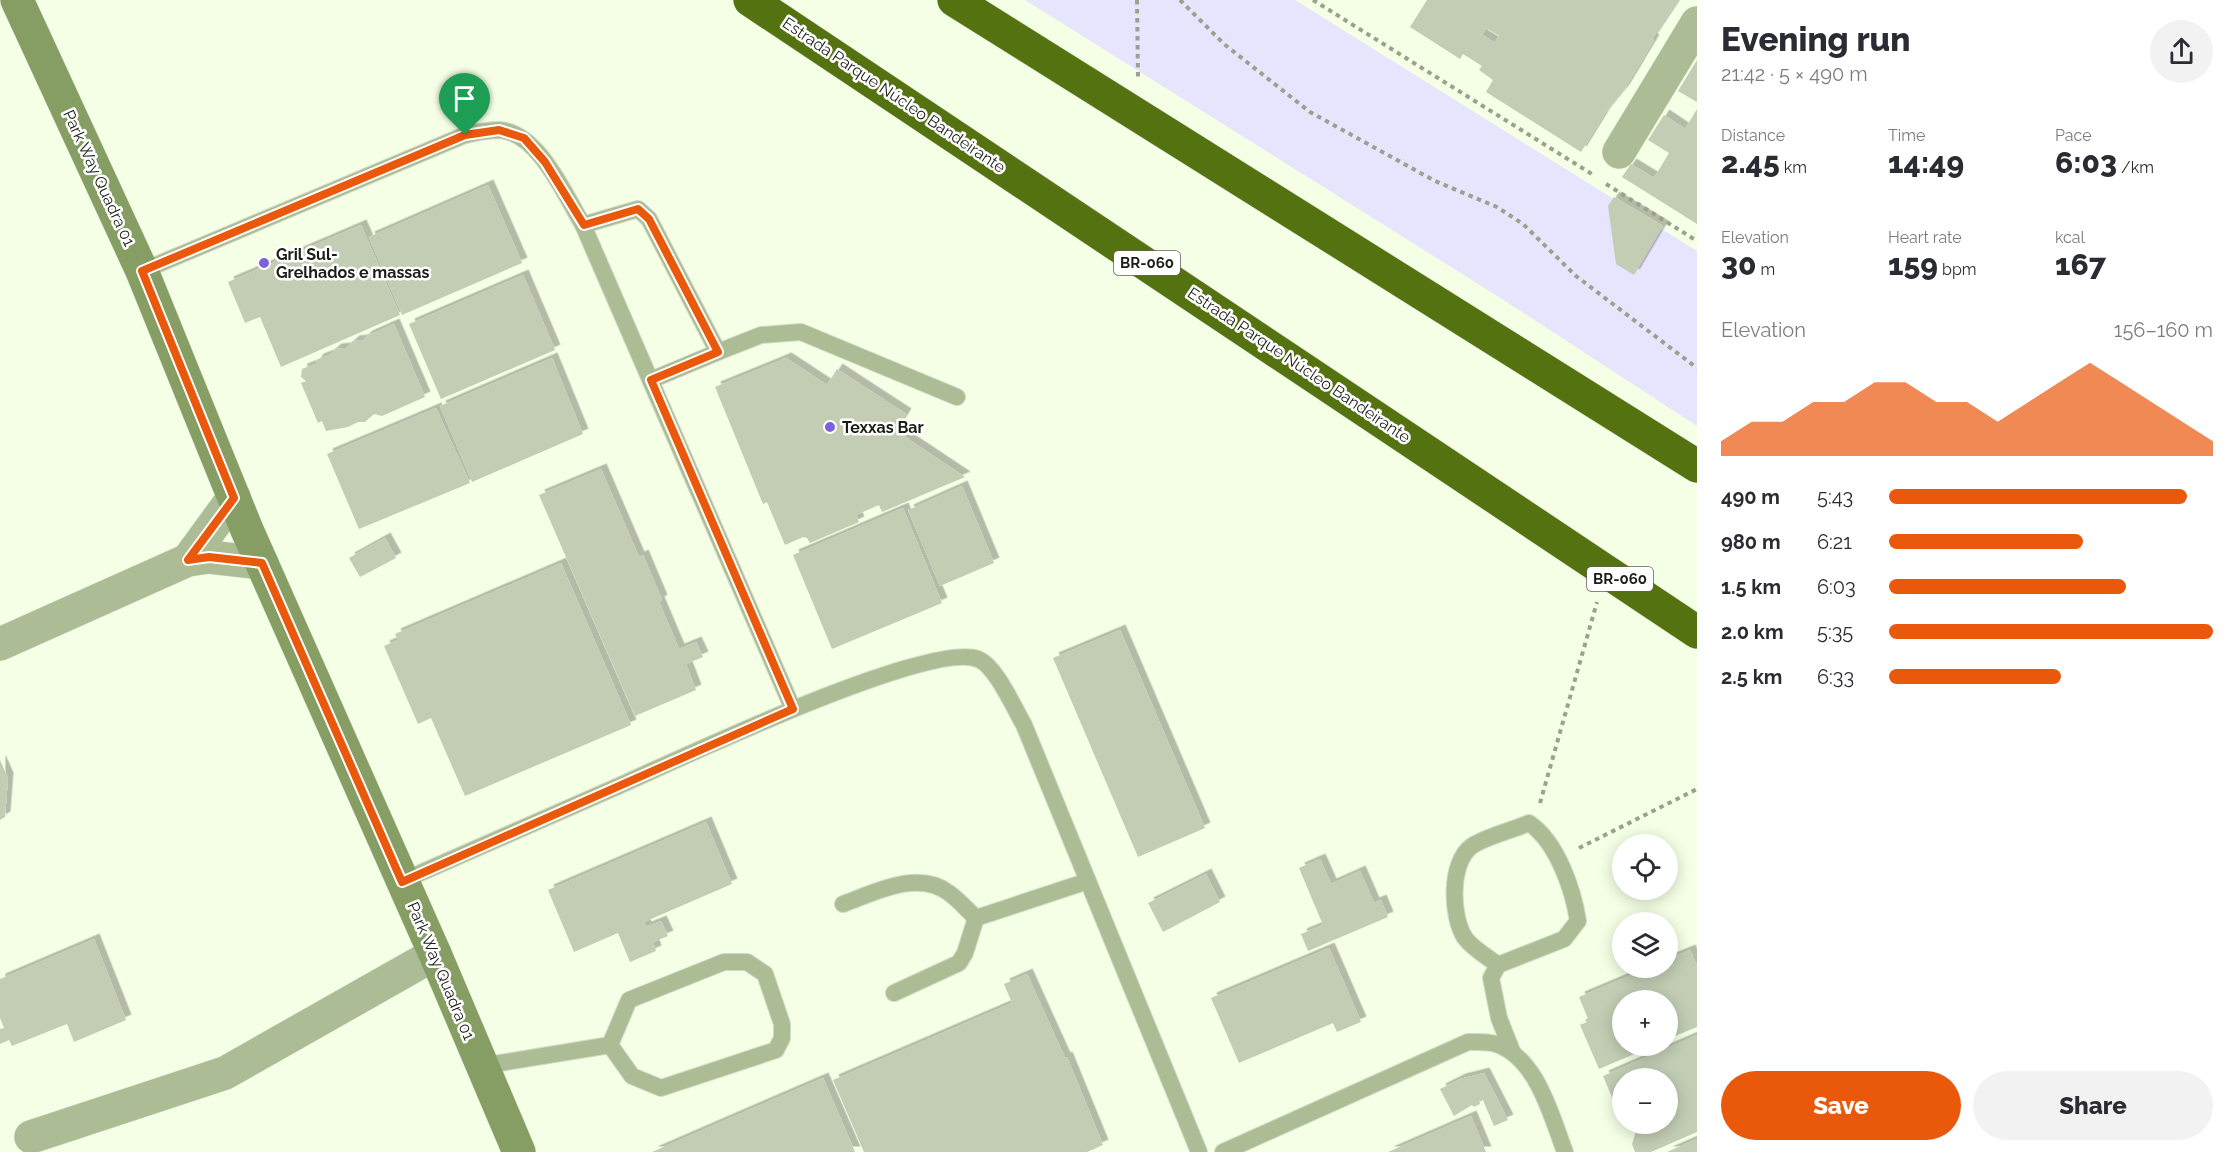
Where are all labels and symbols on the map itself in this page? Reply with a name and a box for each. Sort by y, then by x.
street label: Estrada Parque Núcleo Bandeirante [779,13,1009,177]
pin [439,73,490,135]
street label: Park Way Quadra 01 [59,107,139,249]
place label: Gril Sul- Grelhados e massas [276,245,429,282]
road number: BR-060 [1114,251,1180,275]
marker: Gril Sul- Grelhados e massas [257,256,271,270]
street label: Estrada Parque Núcleo Bandeirante [1184,283,1414,447]
place label: Texxas Bar [842,418,924,437]
marker: Texxas Bar [823,420,837,434]
road number: BR-060 [1587,567,1653,591]
street label: Park Way Quadra 01 [403,899,479,1043]

